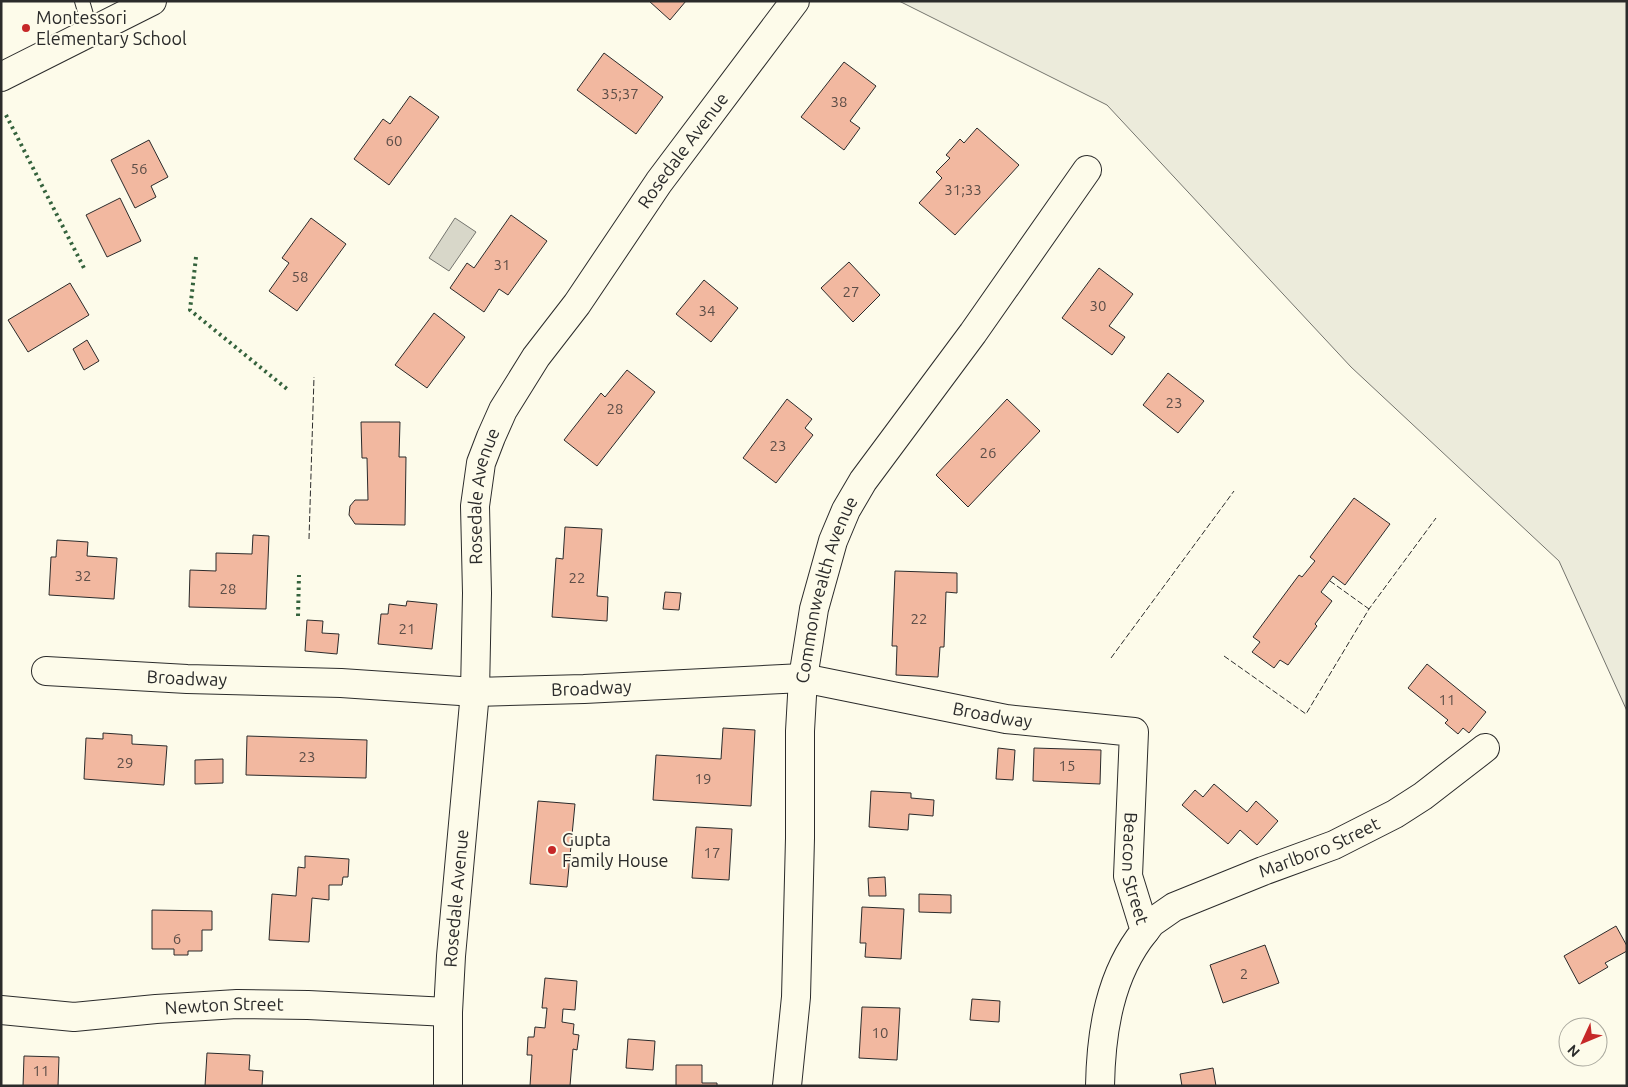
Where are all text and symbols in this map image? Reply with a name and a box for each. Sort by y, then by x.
place label: Montessori Elementary School [36,7,187,48]
marker: Montessori Elementary School [20,22,32,34]
house number: 35;37 [601,85,639,102]
street label: Rosedale Avenue [633,88,732,212]
house number: 38 [831,93,847,110]
house number: 60 [386,132,402,149]
house number: 56 [131,160,147,177]
house number: 31;33 [944,181,982,198]
house number: 31 [494,256,510,273]
house number: 58 [292,268,308,285]
house number: 27 [843,283,859,300]
house number: 30 [1090,297,1106,314]
house number: 34 [699,302,715,319]
house number: 23 [1166,394,1182,411]
house number: 28 [607,400,623,417]
street label: Rosedale Avenue [464,424,503,565]
house number: 23 [770,437,786,454]
house number: 26 [980,444,996,461]
street label: Commonwealth Avenue [791,492,861,685]
house number: 32 [75,567,91,584]
house number: 22 [569,569,585,586]
house number: 28 [220,580,236,597]
house number: 22 [911,610,927,627]
house number: 21 [399,620,415,637]
street label: Broadway [146,666,228,689]
street label: Broadway [551,676,632,699]
house number: 11 [1439,691,1455,708]
street label: Broadway [951,697,1034,731]
house number: 23 [299,748,315,765]
house number: 29 [117,754,133,771]
house number: 15 [1059,757,1075,774]
house number: 19 [695,770,711,787]
street label: Beacon Street [1119,812,1153,927]
street label: Marlboro Street [1256,813,1383,881]
street label: Rosedale Avenue [439,828,471,968]
place label: Gupta Family House [562,829,669,870]
marker: Gupta Family House [546,844,558,856]
house number: 17 [704,844,720,861]
house number: 6 [173,930,181,947]
house number: 2 [1240,965,1248,982]
street label: Newton Street [164,993,284,1017]
north arrow [1558,1017,1608,1067]
house number: 10 [872,1024,888,1041]
text: N [1564,1042,1583,1060]
house number: 11 [33,1062,49,1079]

